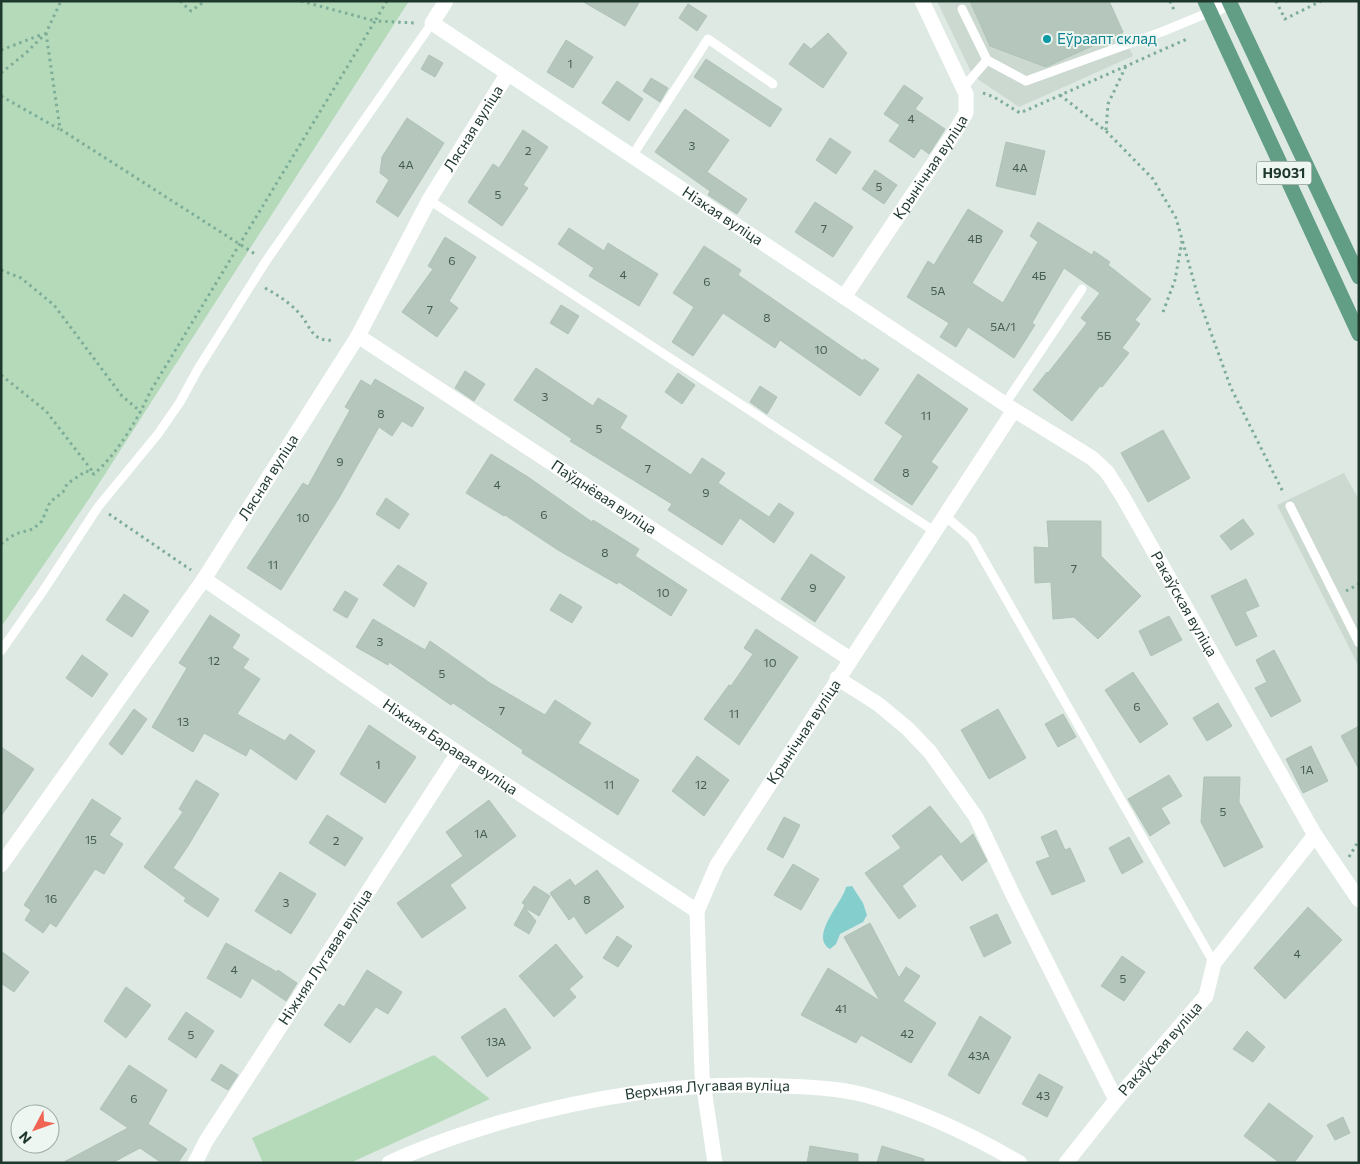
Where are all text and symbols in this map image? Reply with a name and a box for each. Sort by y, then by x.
place label: Еўраапт склад [1057,29,1157,47]
marker: Еўраапт склад [1041,33,1053,45]
house number: 1 [567,56,573,70]
street label: Лясная вуліца [439,82,506,174]
street label: Крынічная вуліца [889,111,971,222]
house number: 4 [907,111,915,125]
house number: 3 [689,138,696,152]
house number: 2 [525,143,532,157]
house number: 4А [398,157,414,171]
house number: 4А [1012,160,1028,174]
road number: Н9031 [1256,162,1312,184]
house number: 5 [876,179,883,193]
street label: Нізкая вуліца [679,182,767,249]
house number: 5 [495,187,502,201]
house number: 7 [821,221,827,235]
house number: 4В [968,231,983,245]
house number: 6 [448,253,456,267]
house number: 4 [619,267,627,281]
house number: 4Б [1032,268,1047,282]
house number: 6 [703,274,711,288]
house number: 5А [931,283,945,297]
house number: 7 [427,302,433,316]
house number: 8 [763,310,771,324]
house number: 5А/1 [990,319,1016,333]
house number: 5Б [1097,328,1112,342]
house number: 10 [815,342,828,356]
house number: 3 [542,389,549,403]
house number: 8 [377,406,385,420]
house number: 11 [921,408,931,422]
house number: 5 [596,421,603,435]
street label: Лясная вуліца [234,431,301,523]
house number: 9 [336,454,344,468]
street label: Паўднёвая вуліца [548,455,660,538]
house number: 7 [645,461,651,475]
house number: 8 [902,465,910,479]
house number: 4 [493,477,501,491]
house number: 9 [702,485,710,499]
house number: 6 [540,507,548,521]
house number: 10 [297,510,310,524]
house number: 8 [601,545,609,559]
street label: Ракаўская вуліца [1148,548,1222,660]
house number: 11 [268,557,278,571]
house number: 7 [1071,561,1077,575]
house number: 9 [809,580,817,594]
house number: 10 [657,585,670,599]
house number: 3 [377,634,384,648]
house number: 12 [208,653,220,667]
house number: 10 [764,655,777,669]
house number: 5 [439,666,446,680]
street label: Крынічная вуліца [762,676,844,787]
street label: Ніжняя Баравая вуліца [380,694,521,798]
house number: 6 [1133,699,1141,713]
house number: 7 [499,703,505,717]
house number: 11 [729,706,739,720]
house number: 13 [177,714,189,728]
house number: 1 [375,757,381,771]
house number: 1А [1300,762,1314,776]
house number: 11 [604,777,614,791]
house number: 12 [695,777,707,791]
house number: 5 [1220,804,1227,818]
house number: 1А [474,826,488,840]
house number: 15 [85,832,97,846]
house number: 2 [333,833,340,847]
street label: Ніжняя Лугавая вуліца [274,885,375,1028]
house number: 16 [45,891,57,905]
house number: 8 [583,892,591,906]
house number: 3 [283,895,290,909]
house number: 4 [1293,946,1301,960]
house number: 4 [230,962,238,976]
house number: 5 [1120,971,1127,985]
street label: Ракаўская вуліца [1114,998,1205,1099]
house number: 41 [835,1001,847,1015]
house number: 42 [900,1026,914,1040]
house number: 5 [188,1027,195,1041]
house number: 13А [486,1034,506,1048]
house number: 43А [968,1048,990,1062]
street label: Верхняя Лугавая вуліца [623,1075,790,1103]
house number: 43 [1036,1088,1050,1102]
house number: 6 [130,1091,138,1105]
north arrow [10,1104,60,1154]
text: N [15,1128,35,1147]

